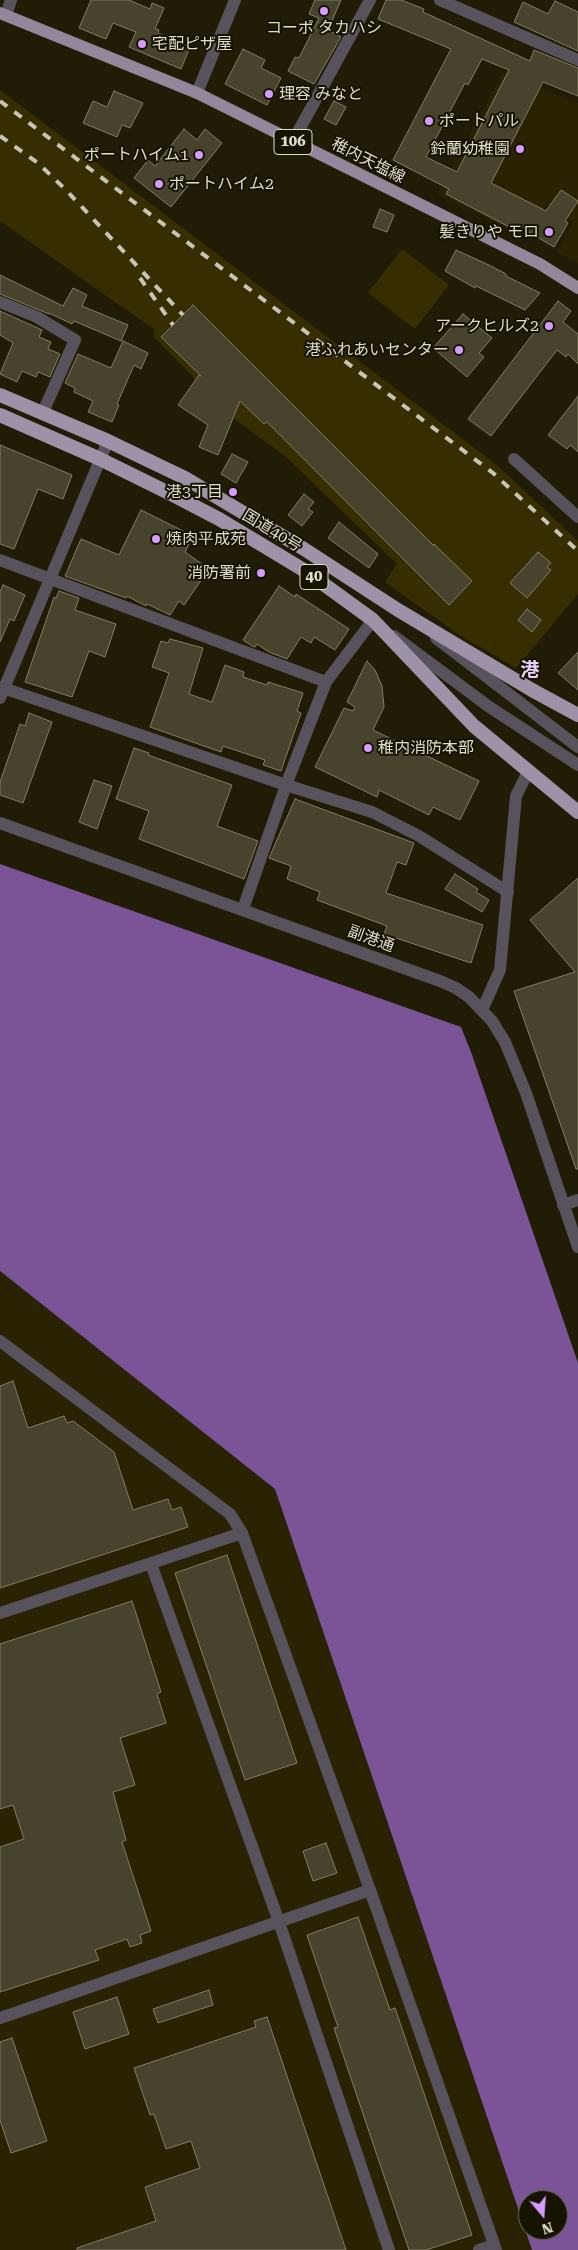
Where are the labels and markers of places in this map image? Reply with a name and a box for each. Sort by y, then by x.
marker: コーポ タカハシ [318,5,330,17]
place label: コーポ タカハシ [266,18,382,38]
place label: 宅配ピザ屋 [152,34,232,54]
marker: 宅配ピザ屋 [136,38,148,50]
place label: 理容 みなと [279,84,363,104]
marker: 理容 みなと [263,88,275,100]
place label: ポートパル [439,111,519,131]
marker: ポートパル [423,115,435,127]
place label: 鈴蘭幼稚園 [430,139,510,159]
marker: 鈴蘭幼稚園 [514,143,526,155]
place label: ポートハイム1 [84,145,189,165]
marker: ポートハイム1 [193,149,205,161]
place label: ポートハイム2 [169,174,274,194]
marker: ポートハイム2 [153,178,165,190]
place label: 髪きりや モロ [439,222,539,242]
marker: 髪きりや モロ [543,226,555,238]
place label: アークヒルズ2 [435,316,539,336]
marker: アークヒルズ2 [543,320,555,332]
place label: 港ふれあいセンター [305,340,449,360]
marker: 港ふれあいセンター [453,344,465,356]
place label: 港3丁目 [166,482,223,502]
marker: 港3丁目 [227,486,239,498]
place label: 焼肉平成苑 [166,529,246,549]
marker: 焼肉平成苑 [150,533,162,545]
place label: 消防署前 [187,563,251,583]
marker: 消防署前 [255,567,267,579]
place label: 稚内消防本部 [378,738,474,758]
marker: 稚内消防本部 [362,742,374,754]

